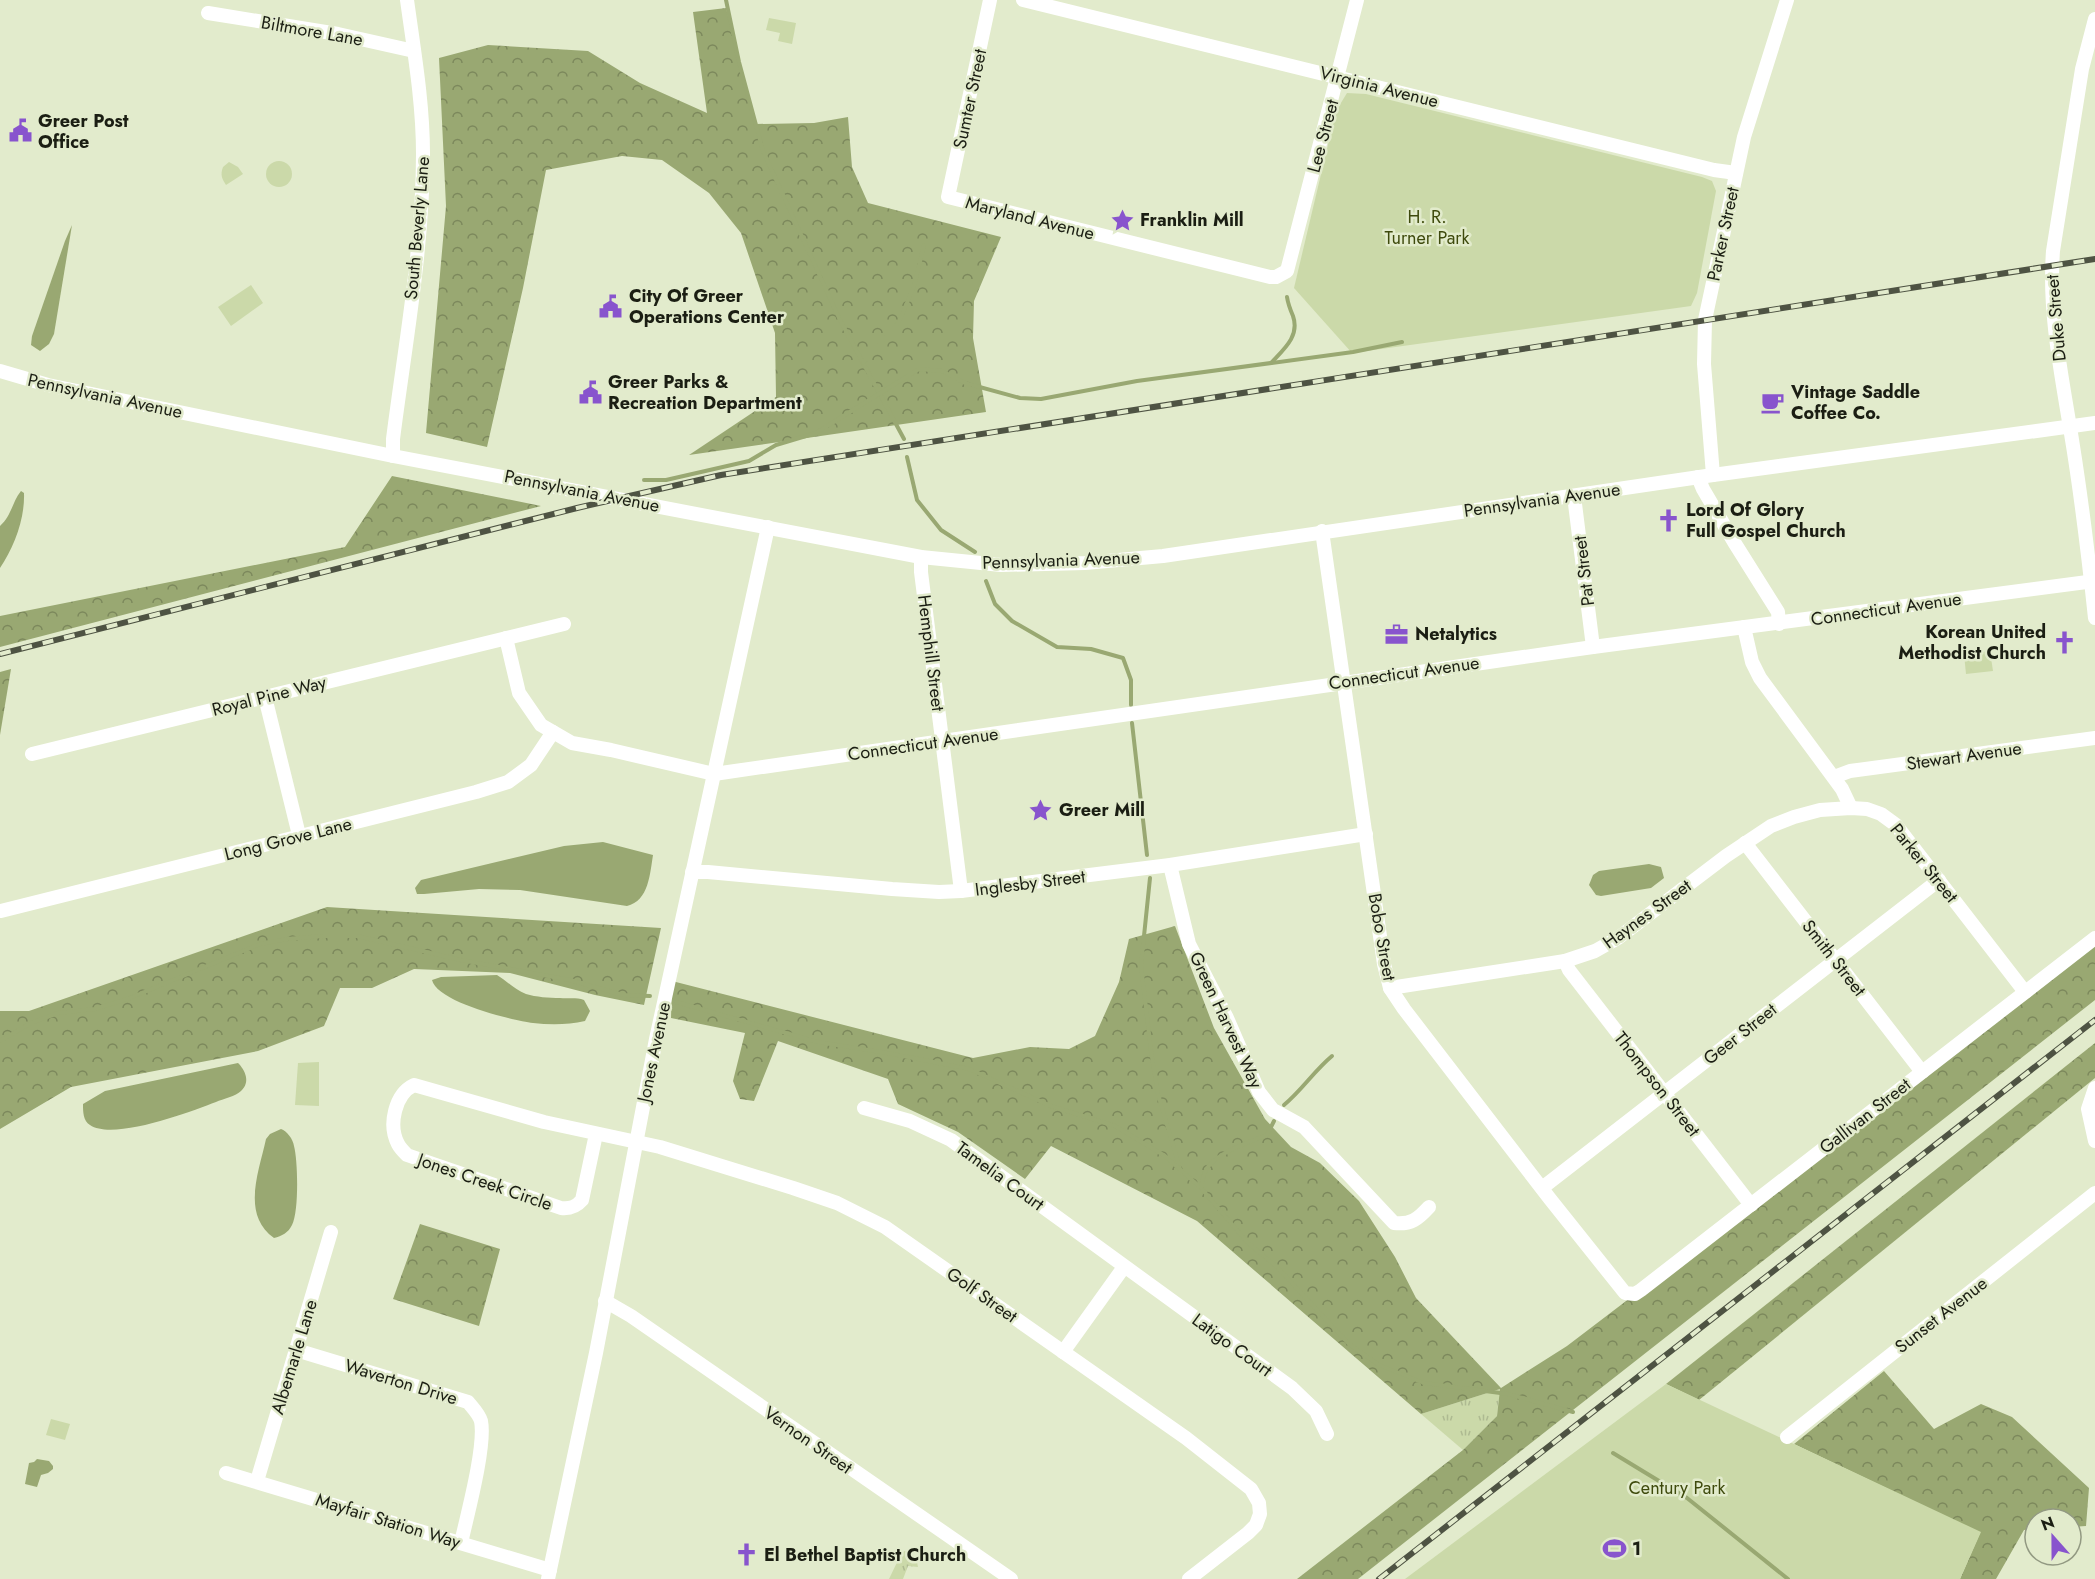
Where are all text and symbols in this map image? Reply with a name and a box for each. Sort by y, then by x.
street label: Biltmore Lane [259,9,365,53]
street label: Sumter Street [947,46,993,151]
street label: Virginia Avenue [1317,60,1441,114]
street label: Lee Street [1301,96,1345,176]
place label: Greer Post Office [38,108,129,155]
public building icon: Greer Post Office [7,118,33,144]
street label: South Beverly Lane [398,155,436,301]
street label: Parker Street [1700,184,1746,283]
street label: Maryland Avenue [963,189,1097,247]
park label: H. R. Turner Park [1385,204,1470,251]
place icon: Franklin Mill [1109,207,1135,233]
place label: Franklin Mill [1140,207,1244,233]
street label: Duke Street [2039,273,2073,362]
place label: City Of Greer Operations Center [629,283,785,330]
public building icon: City Of Greer Operations Center [598,293,624,319]
street label: Pennsylvania Avenue [25,367,185,425]
place label: Greer Parks & Recreation Department [608,369,802,416]
public building icon: Greer Parks & Recreation Department [577,379,603,405]
place label: Vintage Saddle Coffee Co. [1790,379,1920,426]
cafe icon: Vintage Saddle Coffee Co. [1760,389,1786,415]
street label: Pennsylvania Avenue [502,463,662,519]
street label: Pennsylvania Avenue [1462,476,1622,524]
place label: Lord Of Glory Full Gospel Church [1686,497,1846,544]
church icon: Lord Of Glory Full Gospel Church [1655,507,1681,533]
street label: Pat Street [1567,534,1601,608]
street label: Pennsylvania Avenue [982,544,1140,576]
street label: Connecticut Avenue [1809,586,1963,632]
street label: Hemphill Street [911,593,951,713]
place label: Korean United Methodist Church [1898,619,2046,666]
office icon: Netalytics [1384,621,1410,647]
place label: Netalytics [1415,621,1497,647]
church icon: Korean United Methodist Church [2051,629,2077,655]
street label: Connecticut Avenue [1327,650,1481,696]
street label: Royal Pine Way [209,669,329,723]
street label: Connecticut Avenue [846,721,1000,767]
street label: Stewart Avenue [1905,735,2023,777]
place icon: Greer Mill [1028,797,1054,823]
place label: Greer Mill [1059,797,1145,823]
street label: Long Grove Lane [222,811,354,867]
street label: Parker Street [1884,818,1965,909]
street label: Inglesby Street [973,863,1087,903]
street label: Haynes Street [1597,873,1697,955]
street label: Bobo Street [1362,891,1403,983]
street label: Smith Street [1796,914,1873,1002]
street label: Green Harvest Way [1183,947,1269,1093]
street label: Geer Street [1698,997,1783,1071]
street label: Jones Avenue [630,1000,677,1106]
street label: Thompson Street [1608,1026,1707,1143]
street label: Gallivan Street [1814,1071,1917,1160]
street label: Tamelia Court [950,1135,1050,1217]
street label: Jones Creek Circle [412,1146,556,1217]
street label: Golf Street [941,1261,1023,1329]
street label: Sunset Avenue [1889,1271,1993,1359]
street label: Albemarle Lane [264,1296,324,1418]
street label: Latigo Court [1187,1307,1278,1383]
street label: Waverton Drive [341,1353,461,1411]
street label: Vernon Street [758,1400,858,1481]
park label: Century Park [1629,1475,1726,1501]
street label: Mayfair Station Way [312,1487,464,1555]
north arrow [2023,1507,2083,1567]
text: N [2038,1510,2058,1536]
sports icon: 1 [1601,1536,1627,1562]
place label: 1 [1632,1536,1641,1562]
church icon: El Bethel Baptist Church [733,1542,759,1568]
place label: El Bethel Baptist Church [764,1542,966,1568]

